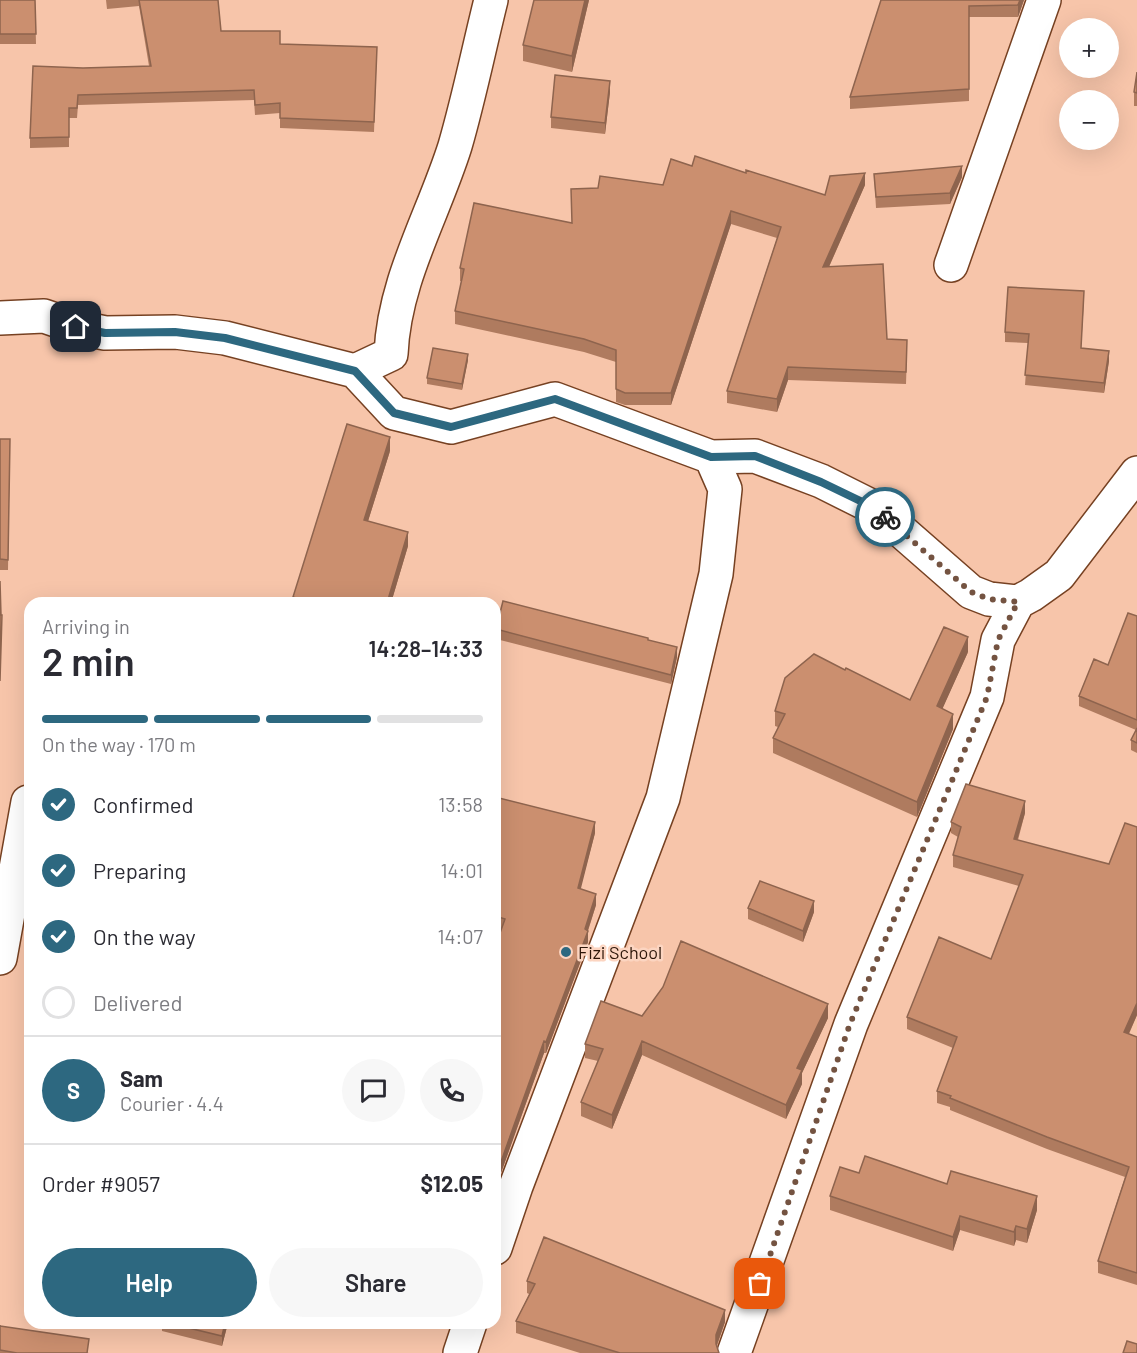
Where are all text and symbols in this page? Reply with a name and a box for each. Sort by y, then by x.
map controls [1059,18,1119,150]
button: + [1059,18,1119,78]
button: − [1059,90,1119,150]
pin [50,301,101,352]
icon: home [59,310,92,343]
courier [855,487,915,547]
icon: bike [869,501,902,534]
text: Arriving in [42,614,130,638]
text: 14:28–14:33 [369,635,483,661]
text: 2 min [42,637,135,684]
text: On the way · 170 m [42,732,196,756]
icon: check [42,788,75,821]
text: Confirmed [93,791,193,817]
text: 13:58 [438,792,483,816]
icon: check [42,854,75,887]
text: Preparing [93,857,186,883]
text: 14:01 [440,858,483,882]
icon: check [42,920,75,953]
text: On the way [93,923,196,949]
text: 14:07 [437,924,483,948]
place label: Fizi School [578,941,662,963]
marker: Fizi School [559,945,573,959]
text: Delivered [93,989,182,1015]
button: chat [342,1059,405,1122]
button: phone [420,1059,483,1122]
text: Sam [120,1065,163,1091]
text: S [67,1077,80,1103]
text: Courier · 4.4 [120,1091,224,1115]
text: Order #9057 [42,1170,160,1196]
text: $12.05 [421,1170,483,1196]
button: Help [42,1248,257,1317]
button: Share [269,1248,483,1317]
pin [734,1258,785,1309]
icon: bag [743,1267,776,1300]

